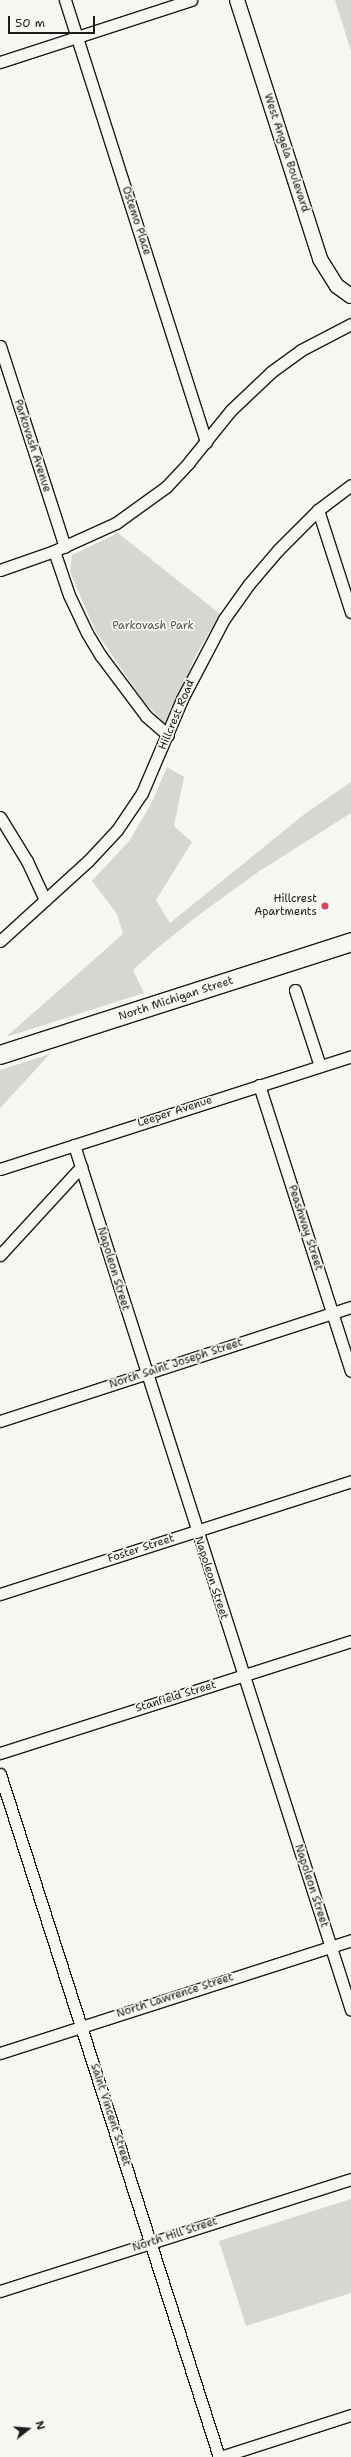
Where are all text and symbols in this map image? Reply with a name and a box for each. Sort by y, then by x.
scale bar [10,8,97,34]
text: 50 m [15,15,45,31]
street label: West Angela Boulevard [261,92,311,214]
street label: Ostemo Place [119,185,153,257]
street label: Parkovash Avenue [11,398,53,494]
park label: Parkovash Park [112,619,194,633]
street label: Hillcrest Road [156,678,198,752]
place label: Hillcrest Apartments [254,893,317,919]
marker: Hillcrest Apartments [320,901,330,911]
street label: North Michigan Street [117,974,235,1024]
street label: Leeper Avenue [136,1094,214,1130]
street label: Peashway Street [285,1184,325,1272]
street label: Napoleon Street [94,1226,132,1312]
street label: North Saint Joseph Street [108,1336,244,1392]
street label: Foster Street [106,1532,176,1566]
street label: Napoleon Street [191,1535,231,1621]
street label: Stanfield Street [134,1678,218,1716]
street label: Napoleon Street [291,1843,331,1929]
street label: North Lawrence Street [115,1971,235,2021]
street label: Saint Vincent Street [87,2062,133,2168]
street label: North Hill Street [131,2215,219,2255]
north arrow [8,2409,48,2449]
text: N [32,2419,48,2432]

